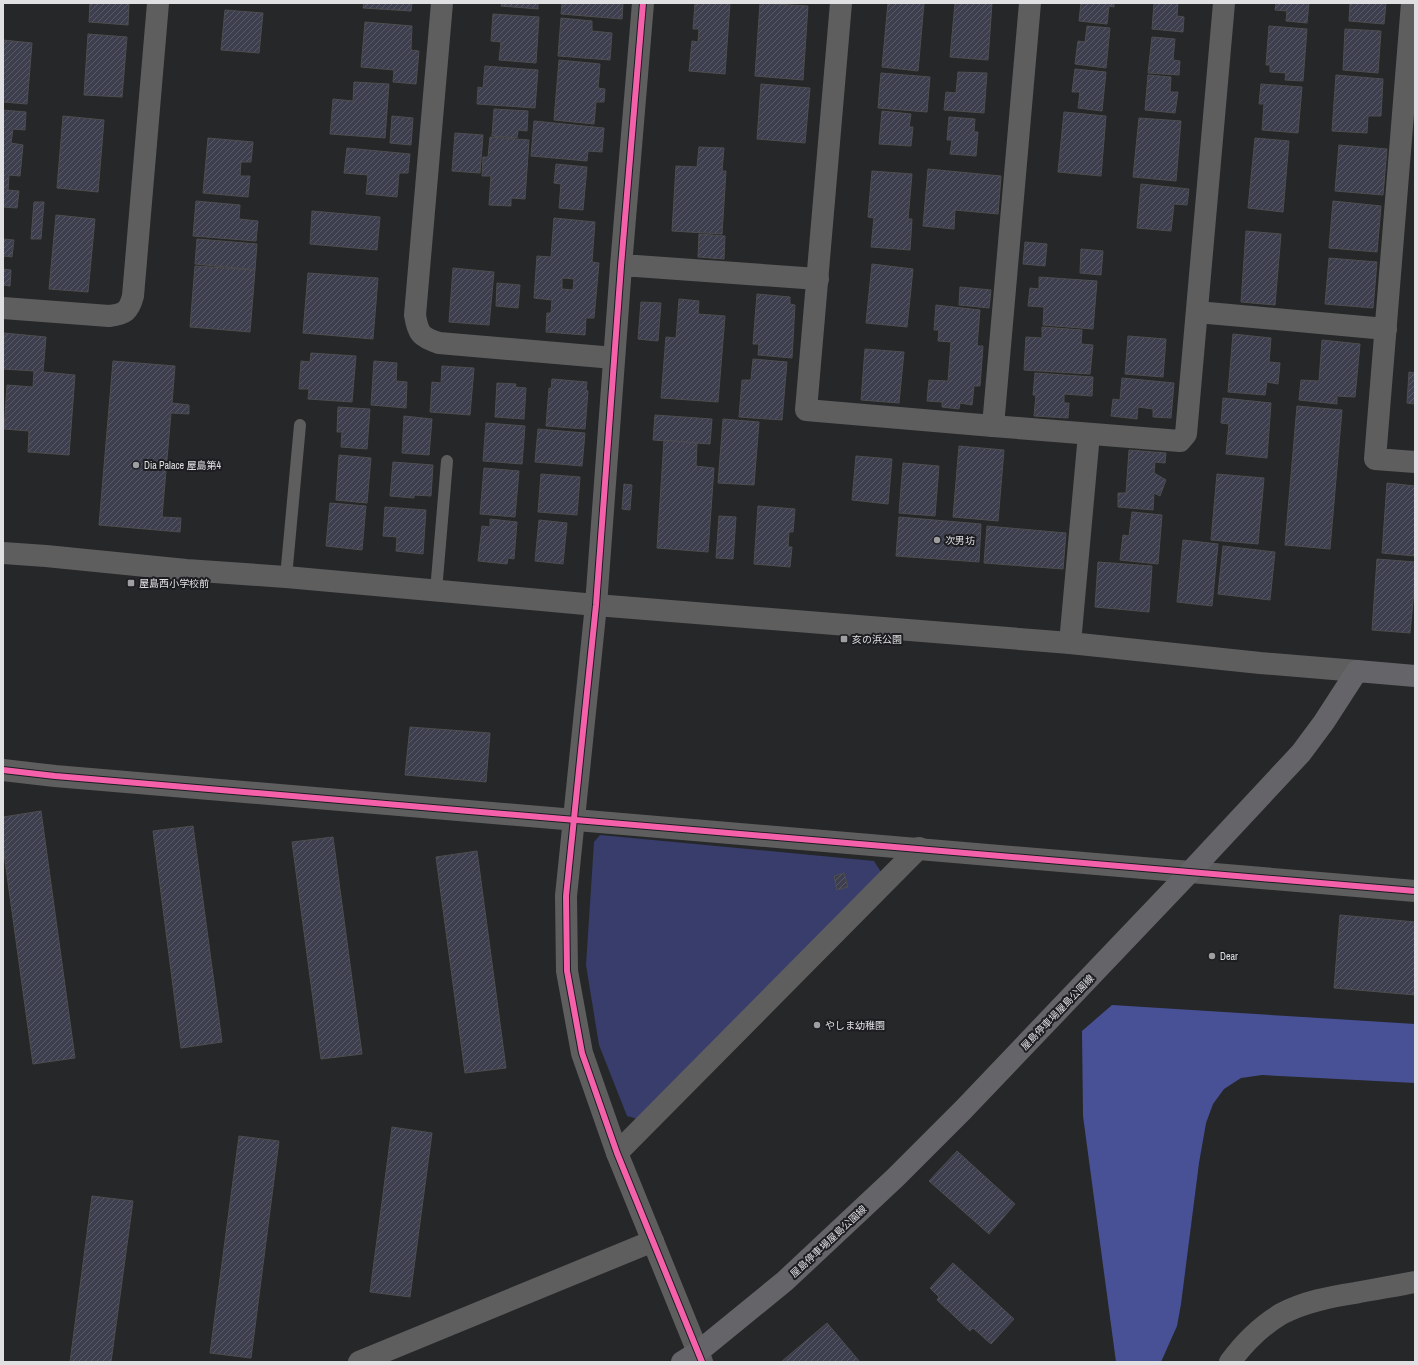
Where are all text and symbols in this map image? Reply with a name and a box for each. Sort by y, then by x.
place label: Dia Palace 屋島第4 [144,459,221,472]
marker: Dia Palace 屋島第4 [131,460,141,470]
place label: 次男坊 [945,534,975,547]
marker: 次男坊 [932,535,942,545]
place label: 屋島西小学校前 [139,577,209,590]
marker: 屋島西小学校前 [126,578,136,588]
place label: 亥の浜公園 [852,633,902,646]
marker: 亥の浜公園 [839,634,849,644]
place label: Dear [1220,950,1238,963]
marker: Dear [1207,951,1217,961]
street label: 屋島停車場屋島公園線 [1018,972,1097,1053]
place label: やしま幼稚園 [825,1019,885,1032]
marker: やしま幼稚園 [812,1020,822,1030]
street label: 屋島停車場屋島公園線 [787,1203,869,1280]

